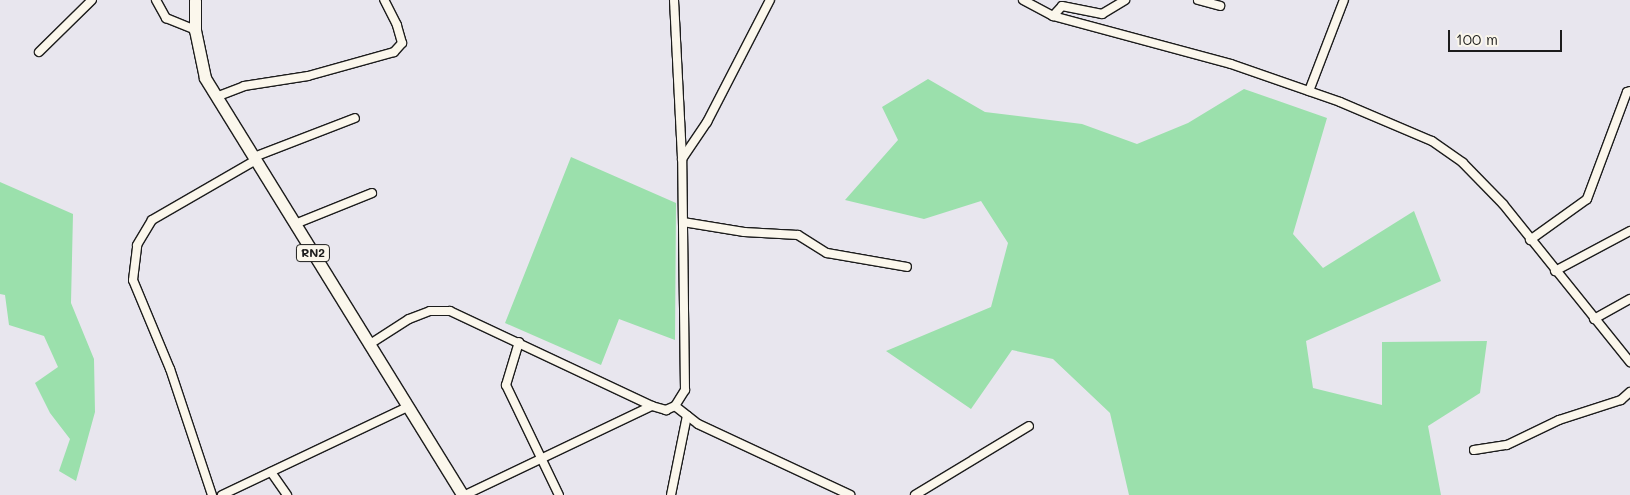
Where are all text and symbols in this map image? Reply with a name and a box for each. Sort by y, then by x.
scale bar [1450,20,1564,52]
text: 100 m [1456,29,1498,49]
road number: RN2 [296,244,330,262]

